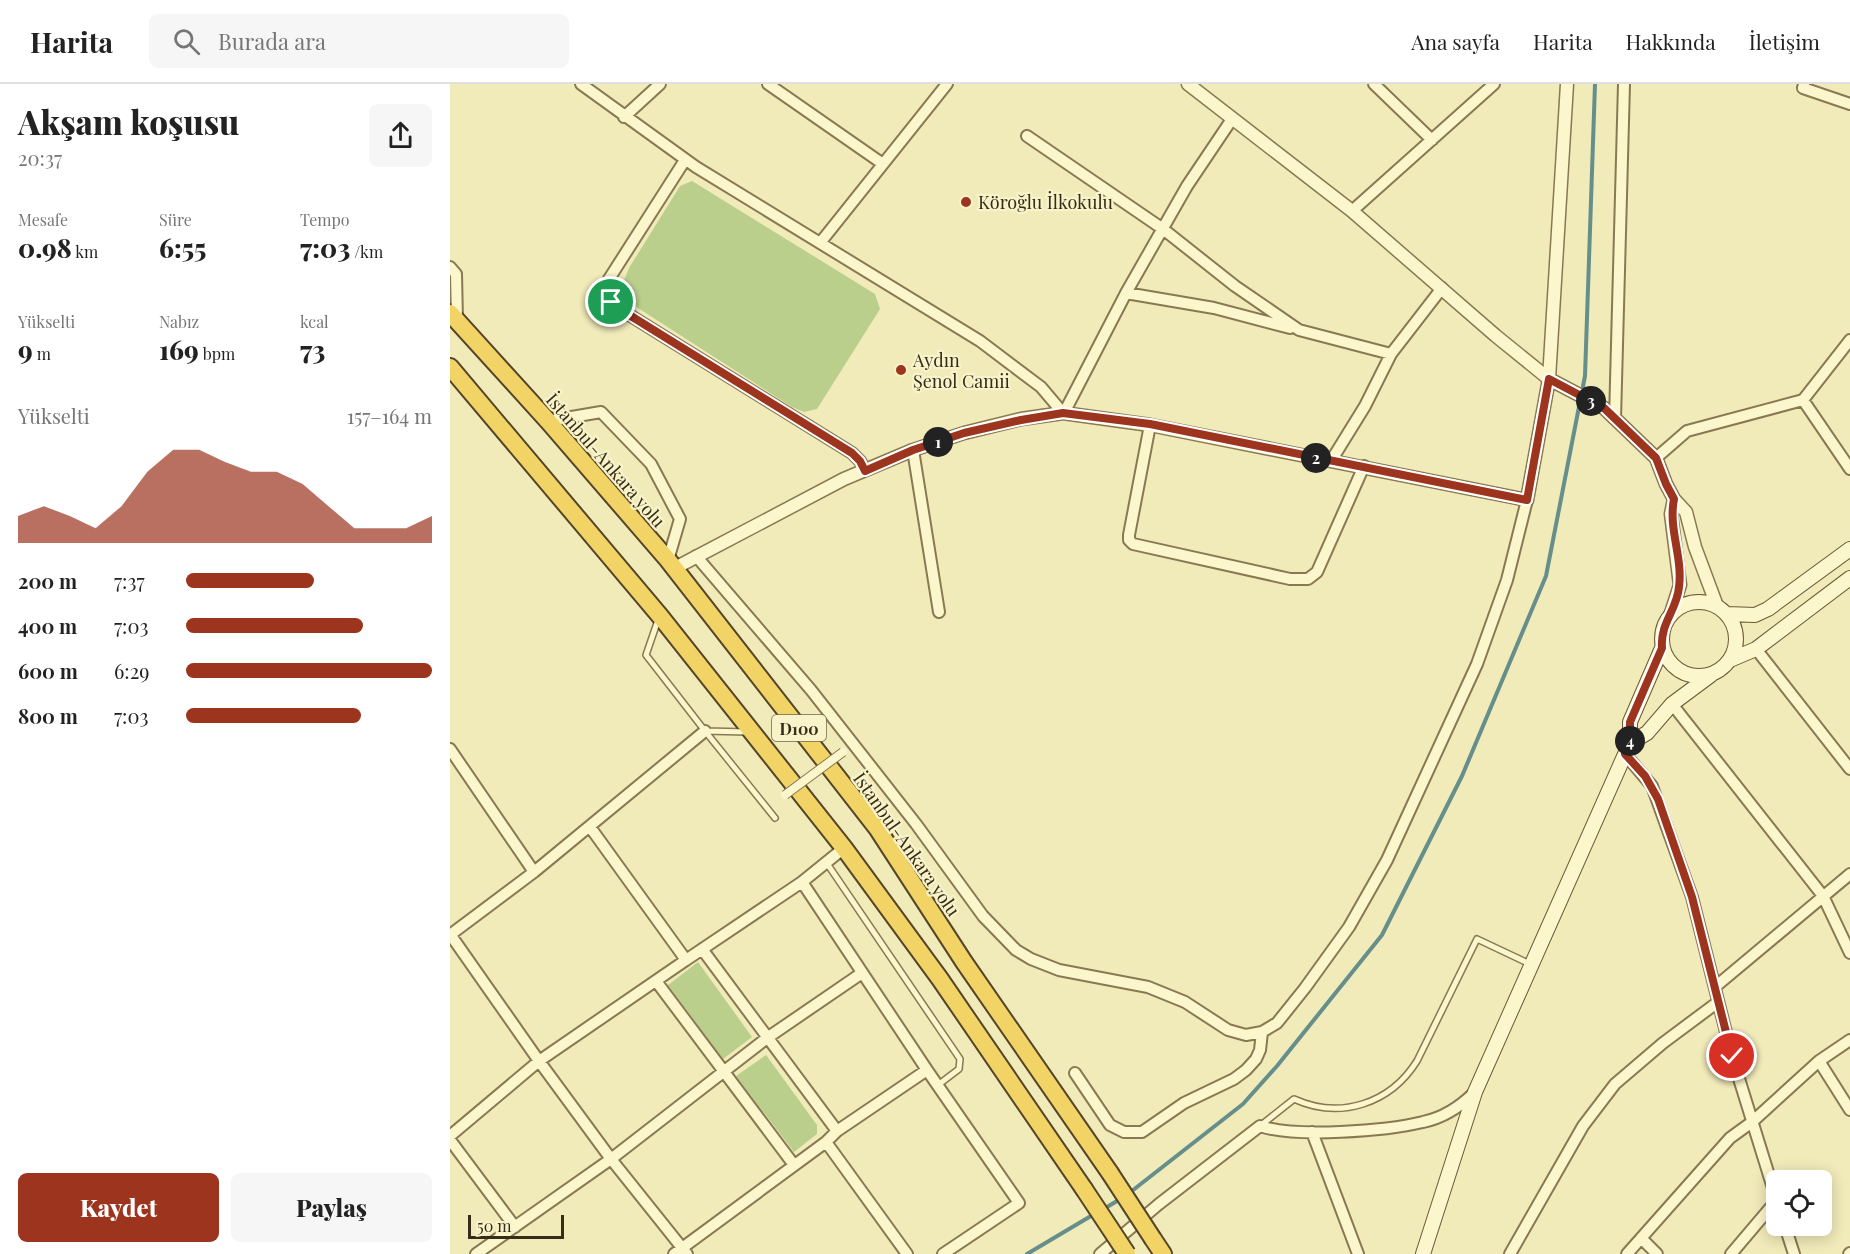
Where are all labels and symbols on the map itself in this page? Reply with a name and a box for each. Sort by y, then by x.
place label: Köroğlu İlkokulu [978,190,1114,214]
marker: Köroğlu İlkokulu [959,195,973,209]
pin [585,276,636,327]
place label: Aydın Şenol Camii [912,348,1010,393]
marker: Aydın Şenol Camii [894,363,908,377]
pin: 3 [1576,386,1606,416]
street label: İstanbul-Ankara yolu [541,388,671,533]
pin: 1 [923,427,953,457]
pin: 2 [1301,443,1331,473]
road number: D100 [772,715,826,741]
pin: 4 [1615,726,1645,756]
street label: İstanbul-Ankara yolu [848,767,966,921]
pin [1706,1030,1757,1081]
scale bar [468,1212,564,1240]

